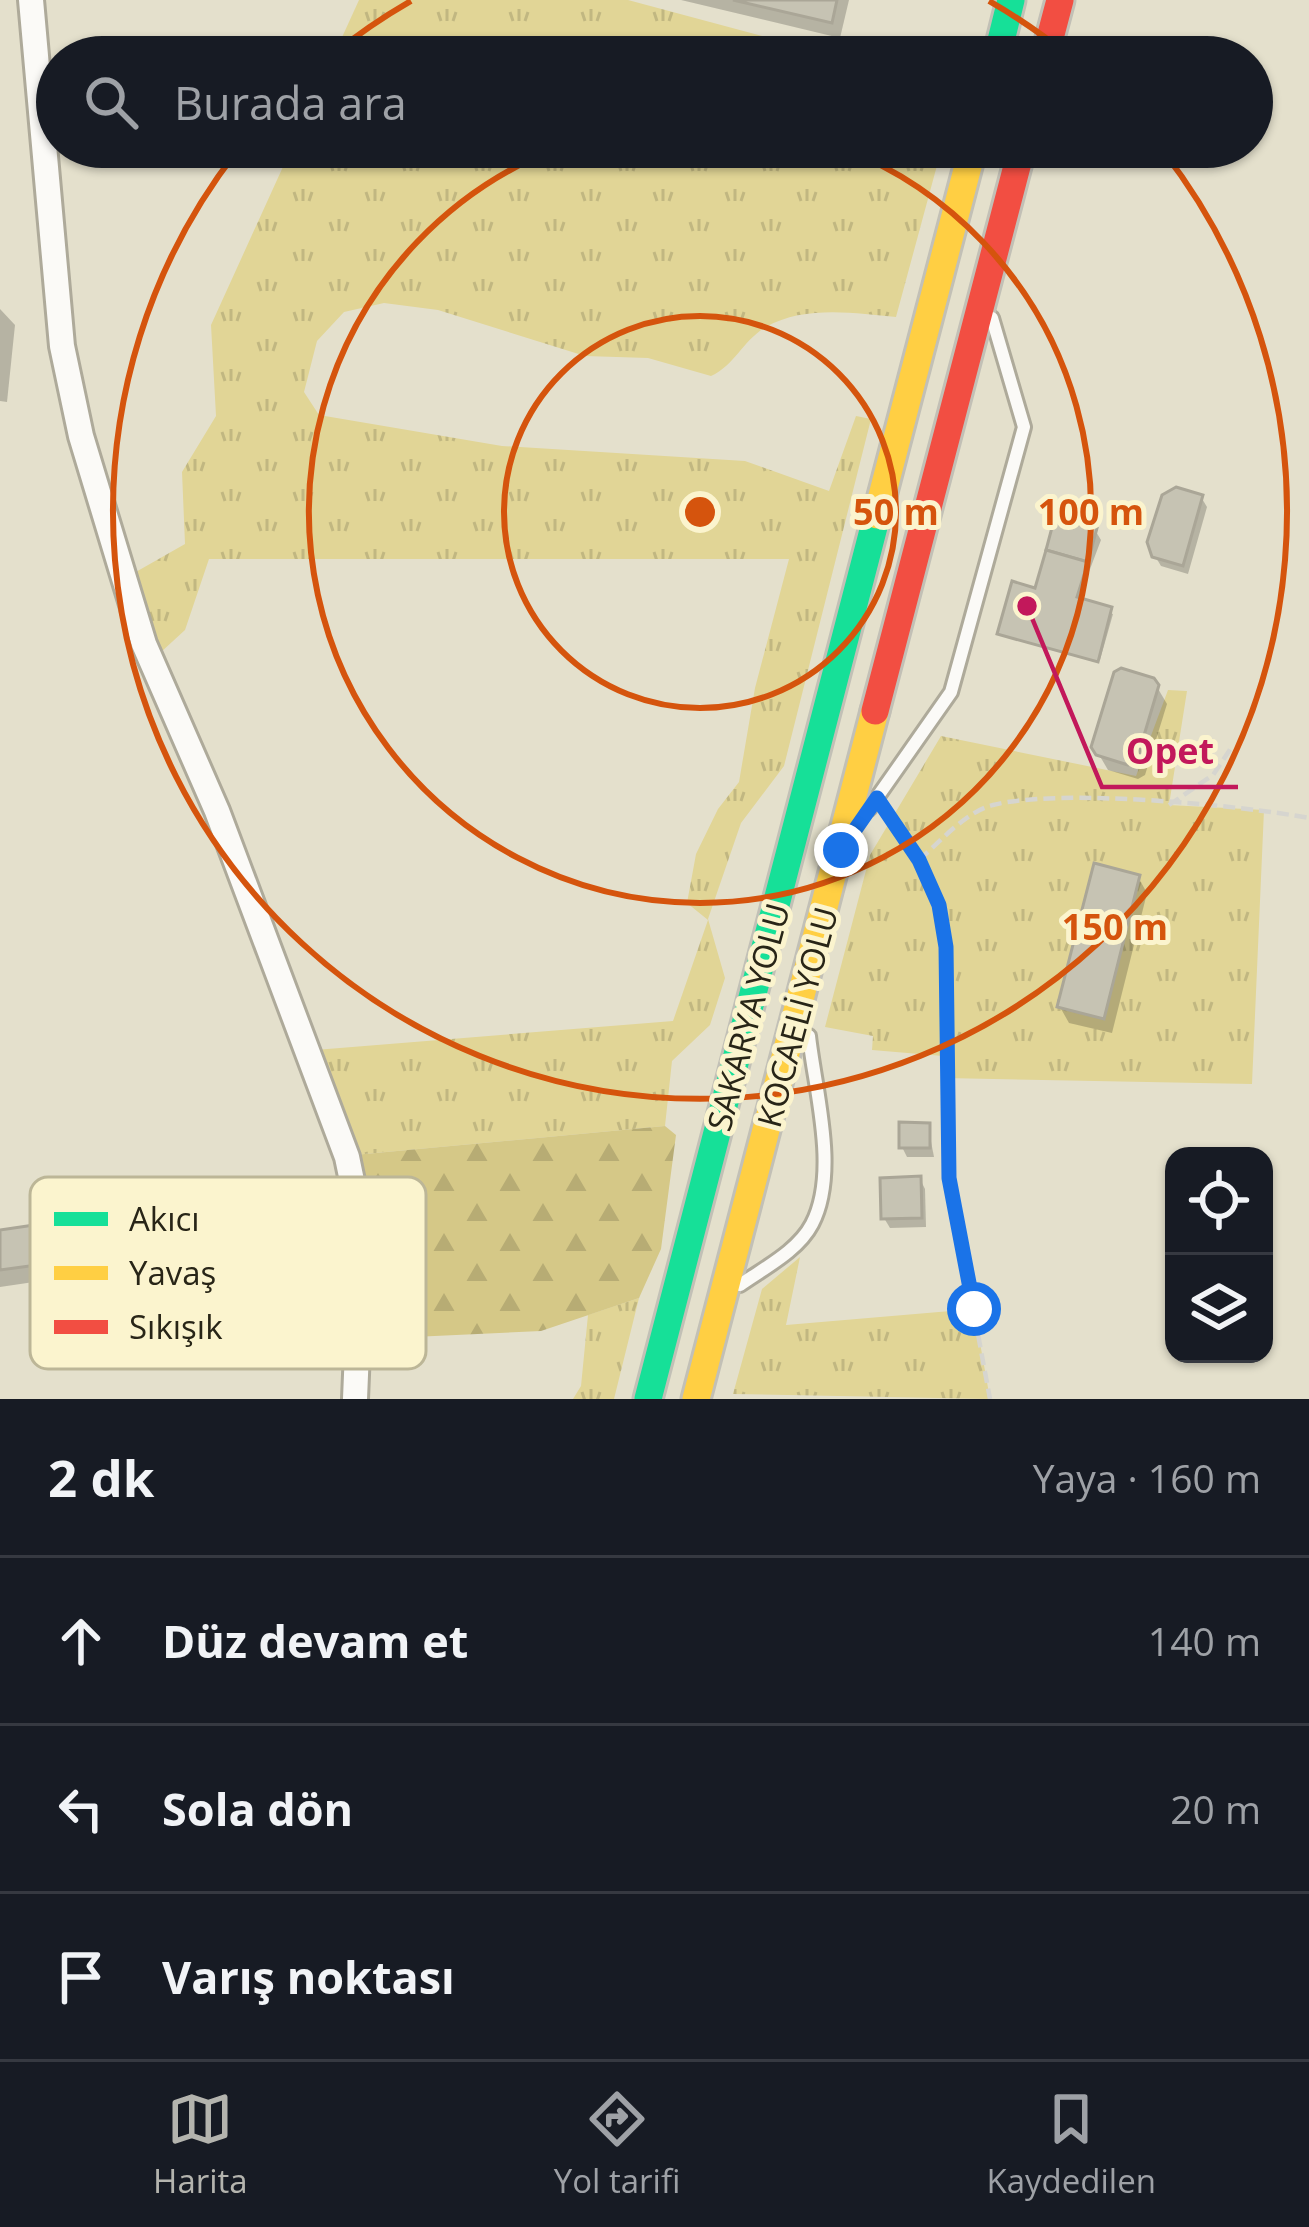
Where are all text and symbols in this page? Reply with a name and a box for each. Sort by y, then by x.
search box [36,36,1273,168]
icon: search [78,69,144,135]
text: Burada ara [174,72,407,133]
text: 50 m [853,487,939,536]
text: 100 m [1038,487,1144,536]
centre of rings [679,491,721,533]
callout: Opet [1102,715,1238,787]
text: Opet [1126,726,1214,775]
route end [814,823,868,877]
street label: SAKARYA YOLU [696,898,800,1136]
street label: KOCAELİ YOLU [746,902,848,1132]
text: 150 m [1062,902,1168,951]
map controls [1165,1147,1273,1363]
button: locate [1165,1147,1273,1255]
legend [30,1177,426,1369]
text: Akıcı [129,1196,200,1241]
text: Yavaş [129,1250,216,1295]
button: layers [1165,1255,1273,1363]
route start [947,1282,1001,1336]
text: Sıkışık [129,1304,223,1349]
text: 2 dk [48,1442,154,1512]
text: Yaya · 160 m [1033,1451,1261,1504]
icon: ahead [48,1608,114,1674]
text: Düz devam et [162,1610,468,1671]
text: 140 m [1148,1614,1261,1667]
icon: left [48,1776,114,1842]
text: Sola dön [162,1778,353,1839]
text: 20 m [1170,1782,1261,1835]
icon: arrive [48,1944,114,2010]
text: Varış noktası [162,1946,455,2007]
tab: Harita [153,2086,248,2203]
tab: Yol tarifi [554,2086,680,2203]
tab: Kaydedilen [987,2086,1156,2203]

